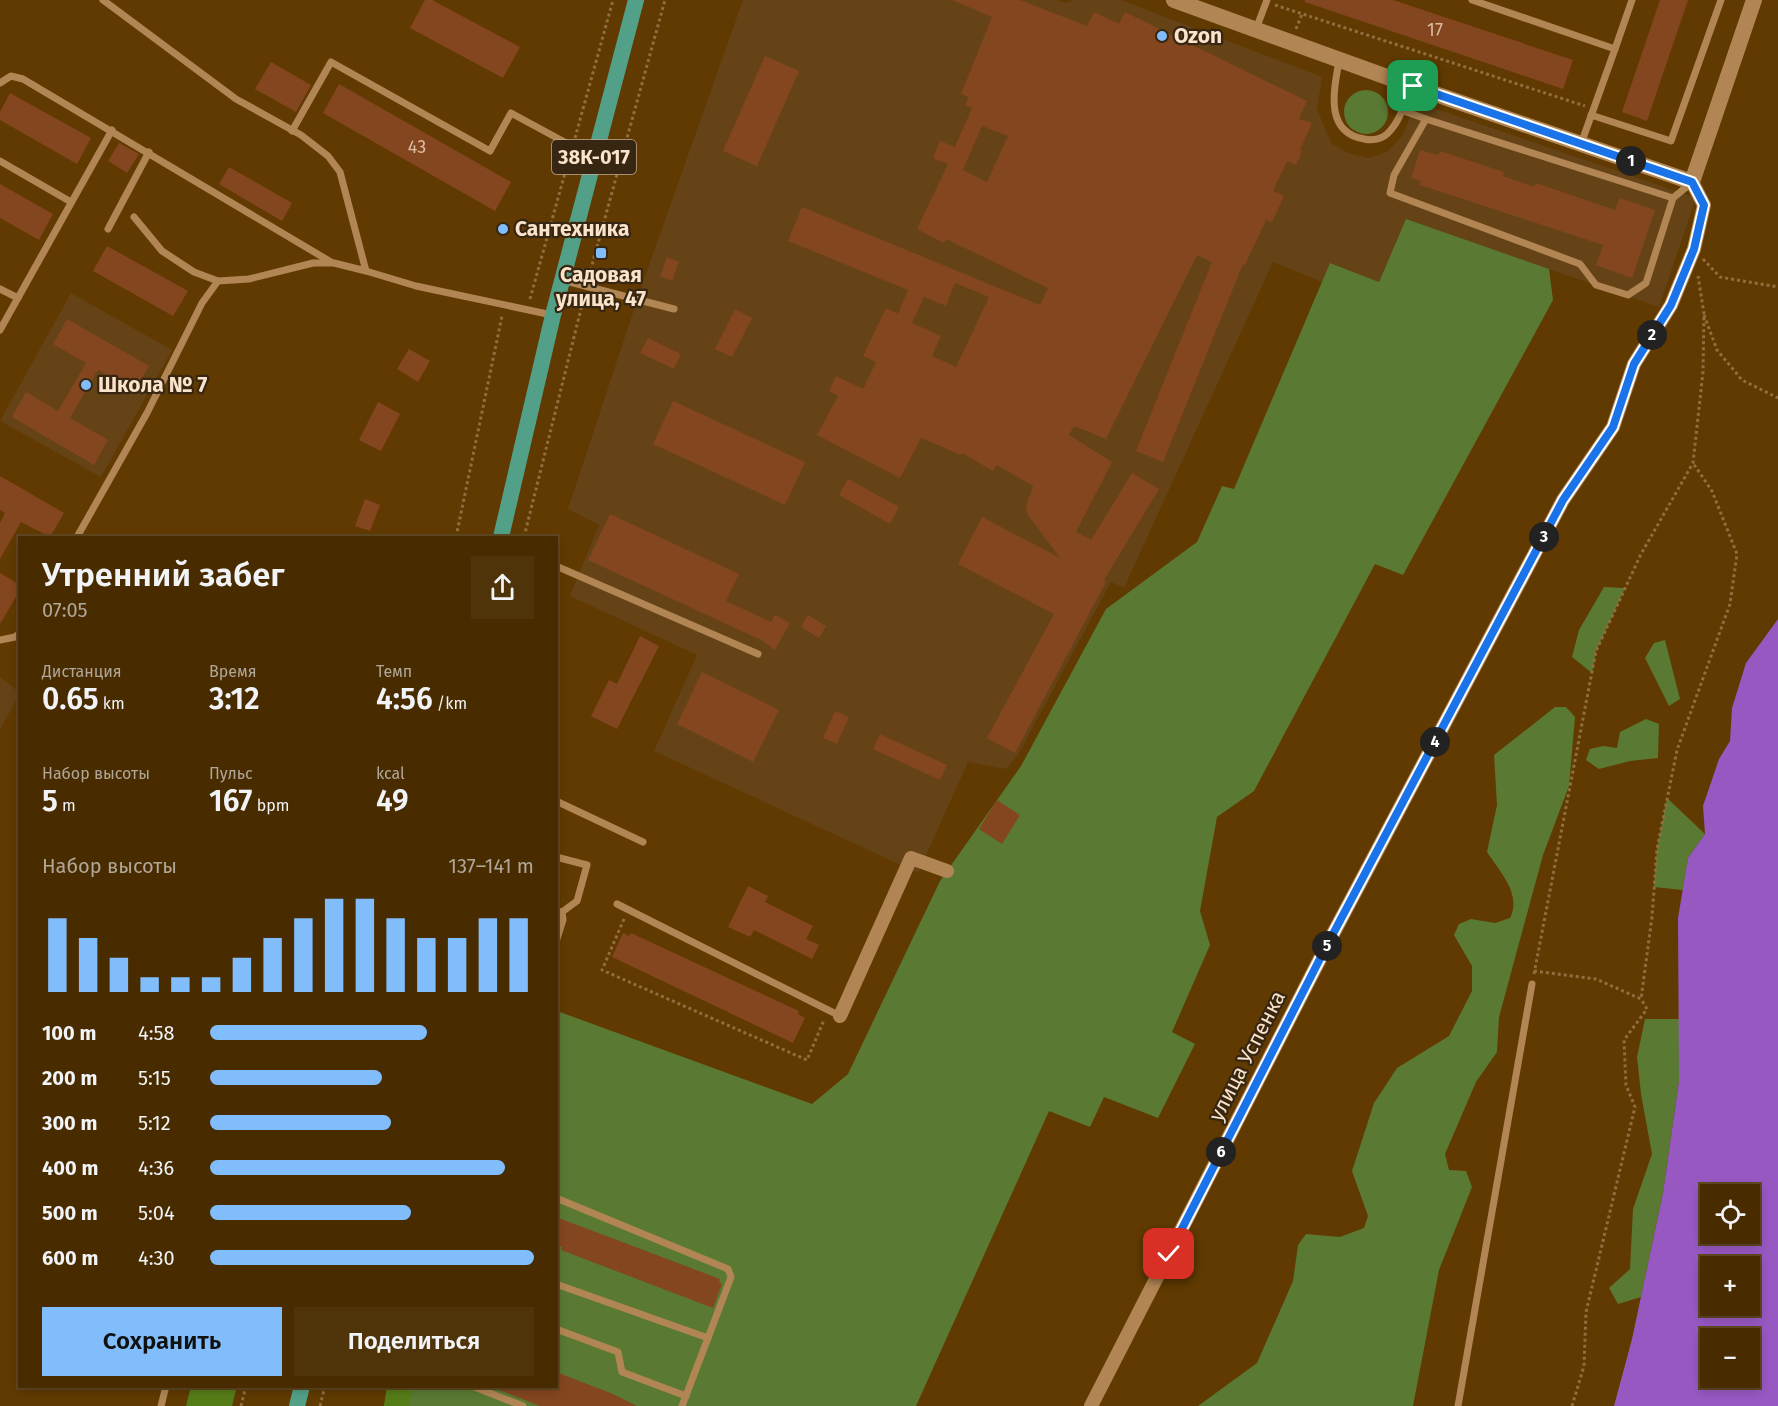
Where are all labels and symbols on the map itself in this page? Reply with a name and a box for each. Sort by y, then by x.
house number: 17 [1427,19,1443,41]
place label: Ozon [1174,23,1222,49]
marker: Ozon [1155,29,1169,43]
pin [1387,60,1438,111]
house number: 43 [408,136,426,158]
road number: 38К-017 [552,140,636,174]
pin: 1 [1616,146,1646,176]
place label: Сантехника [515,216,630,242]
marker: Сантехника [496,222,510,236]
marker: Садовая улица, 47 [594,246,608,260]
place label: Садовая улица, 47 [555,262,646,312]
pin: 2 [1637,320,1667,350]
place label: Школа № 7 [98,372,208,398]
marker: Школа № 7 [79,378,93,392]
pin: 3 [1529,522,1559,552]
pin: 4 [1420,727,1450,757]
pin: 5 [1312,931,1342,961]
street label: улица Успенка [1203,986,1291,1126]
pin: 6 [1206,1137,1236,1167]
pin [1143,1228,1194,1279]

